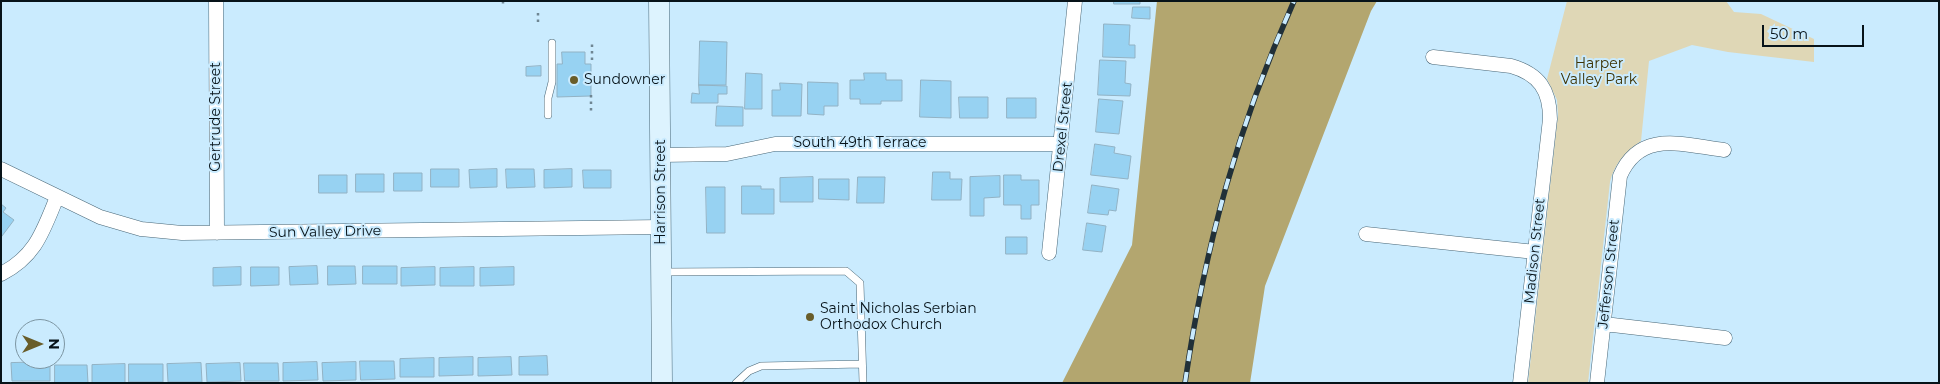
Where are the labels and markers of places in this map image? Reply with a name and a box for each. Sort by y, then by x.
place label: Sundowner [584,72,665,88]
marker: Sundowner [568,74,580,86]
place label: Saint Nicholas Serbian Orthodox Church [820,301,977,334]
marker: Saint Nicholas Serbian Orthodox Church [804,311,816,323]

